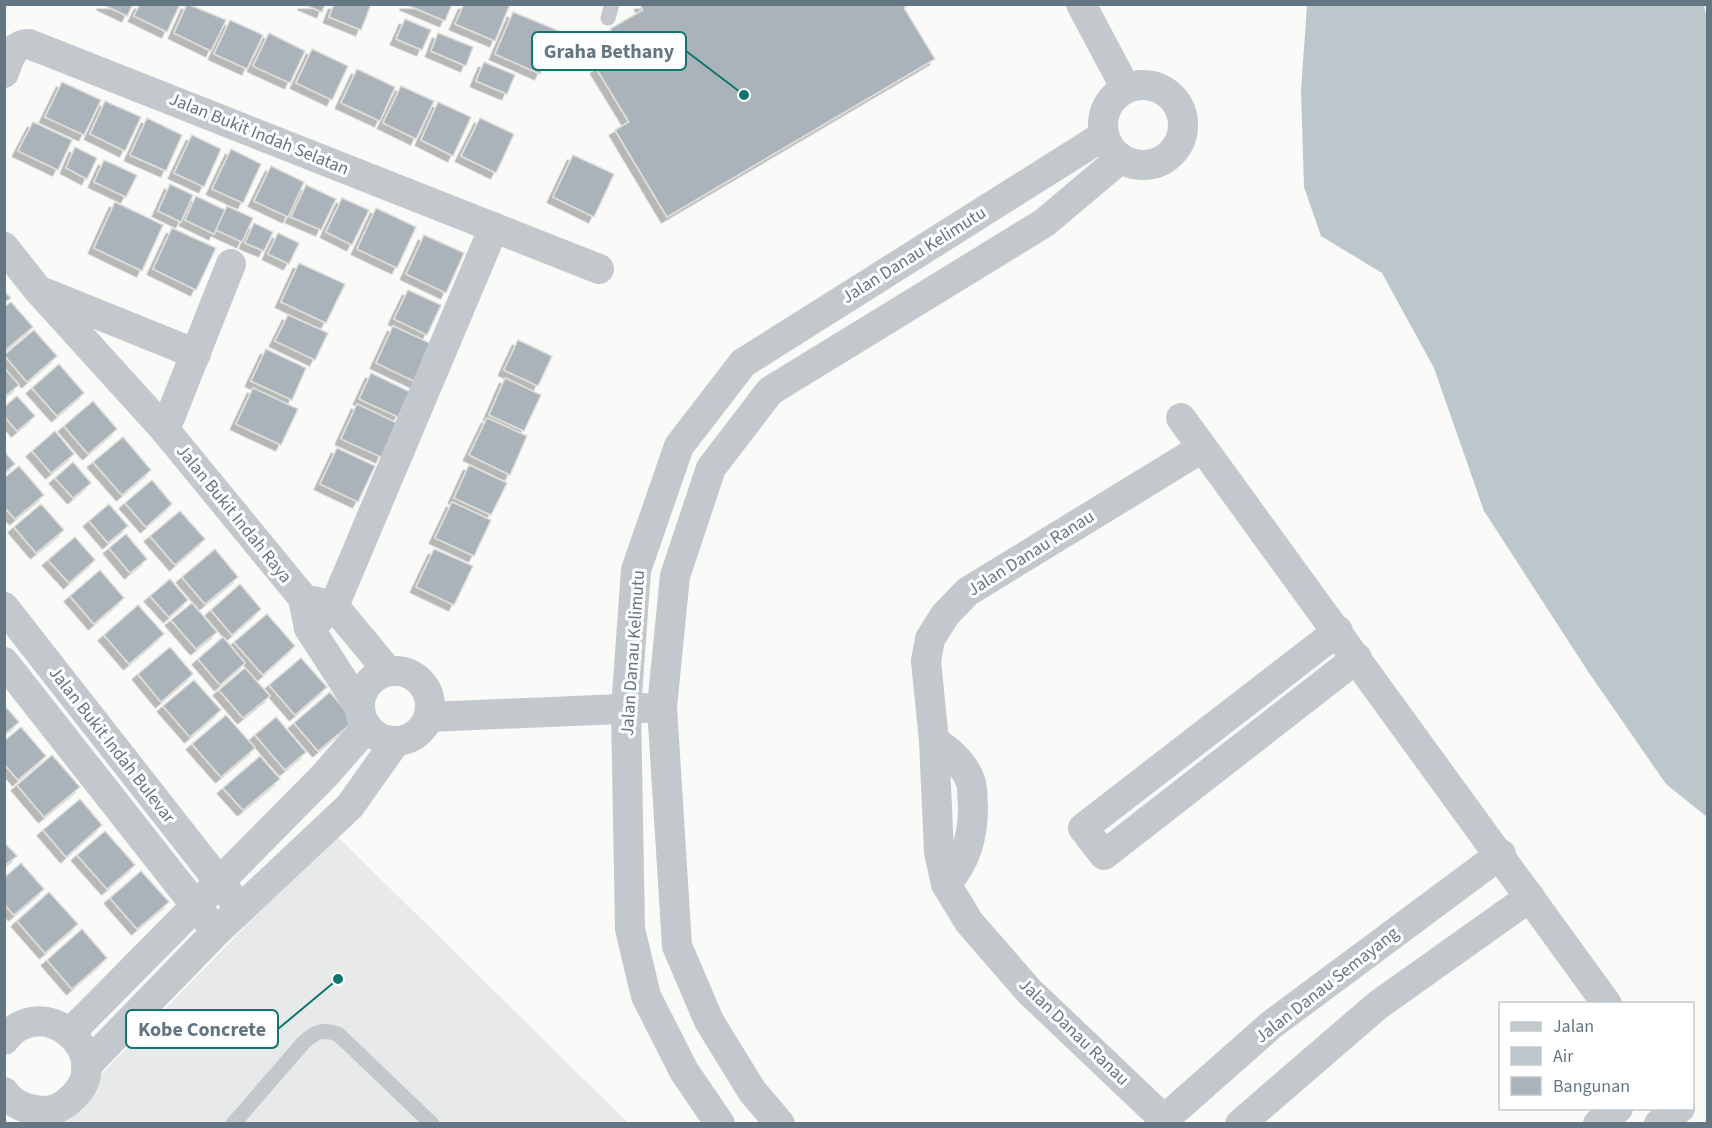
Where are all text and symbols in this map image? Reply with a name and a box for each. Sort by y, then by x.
callout: Graha Bethany [532,32,686,70]
text: Graha Bethany [544,38,675,66]
street label: Jalan Bukit Indah Selatan [165,86,353,182]
street label: Jalan Danau Kelimutu [837,200,991,310]
street label: Jalan Bukit Indah Raya [170,439,298,589]
street label: Jalan Danau Ranau [963,504,1099,602]
street label: Jalan Danau Kelimutu [615,569,651,737]
street label: Jalan Bukit Indah Bulevar [43,661,182,829]
street label: Jalan Danau Semayang [1250,921,1404,1049]
street label: Jalan Danau Ranau [1013,973,1135,1091]
legend [1499,1002,1694,1110]
callout: Kobe Concrete [126,1010,278,1048]
text: Jalan [1553,1014,1594,1039]
text: Kobe Concrete [138,1016,266,1044]
text: Air [1553,1044,1574,1069]
text: Bangunan [1553,1074,1630,1099]

